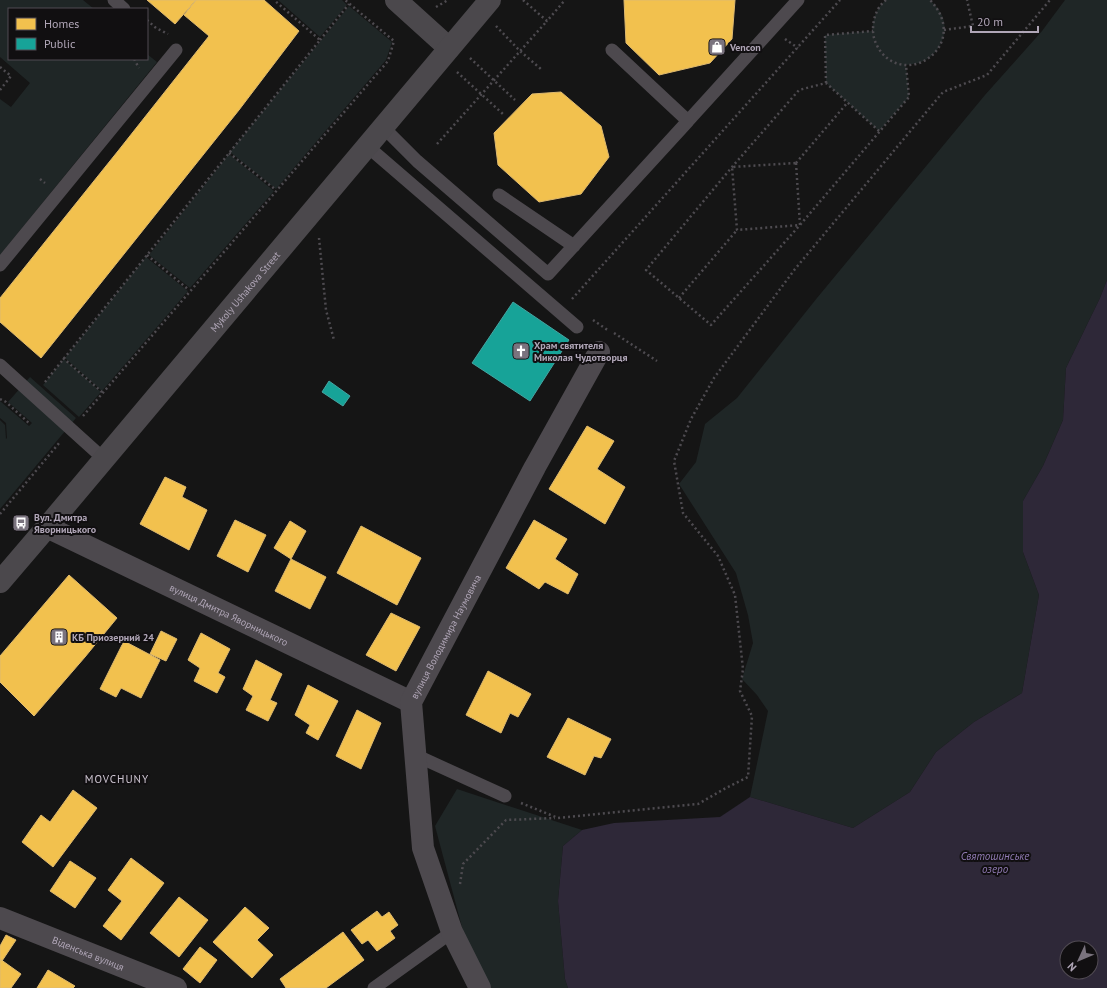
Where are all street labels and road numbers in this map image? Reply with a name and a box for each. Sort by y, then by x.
street label: Mykoly Ushakova Street [207,248,283,335]
street label: вулиця Володимира Наумовича [407,572,484,701]
street label: вулиця Дмитра Яворницького [168,581,290,649]
street label: Віденська вулиця [50,933,126,973]

